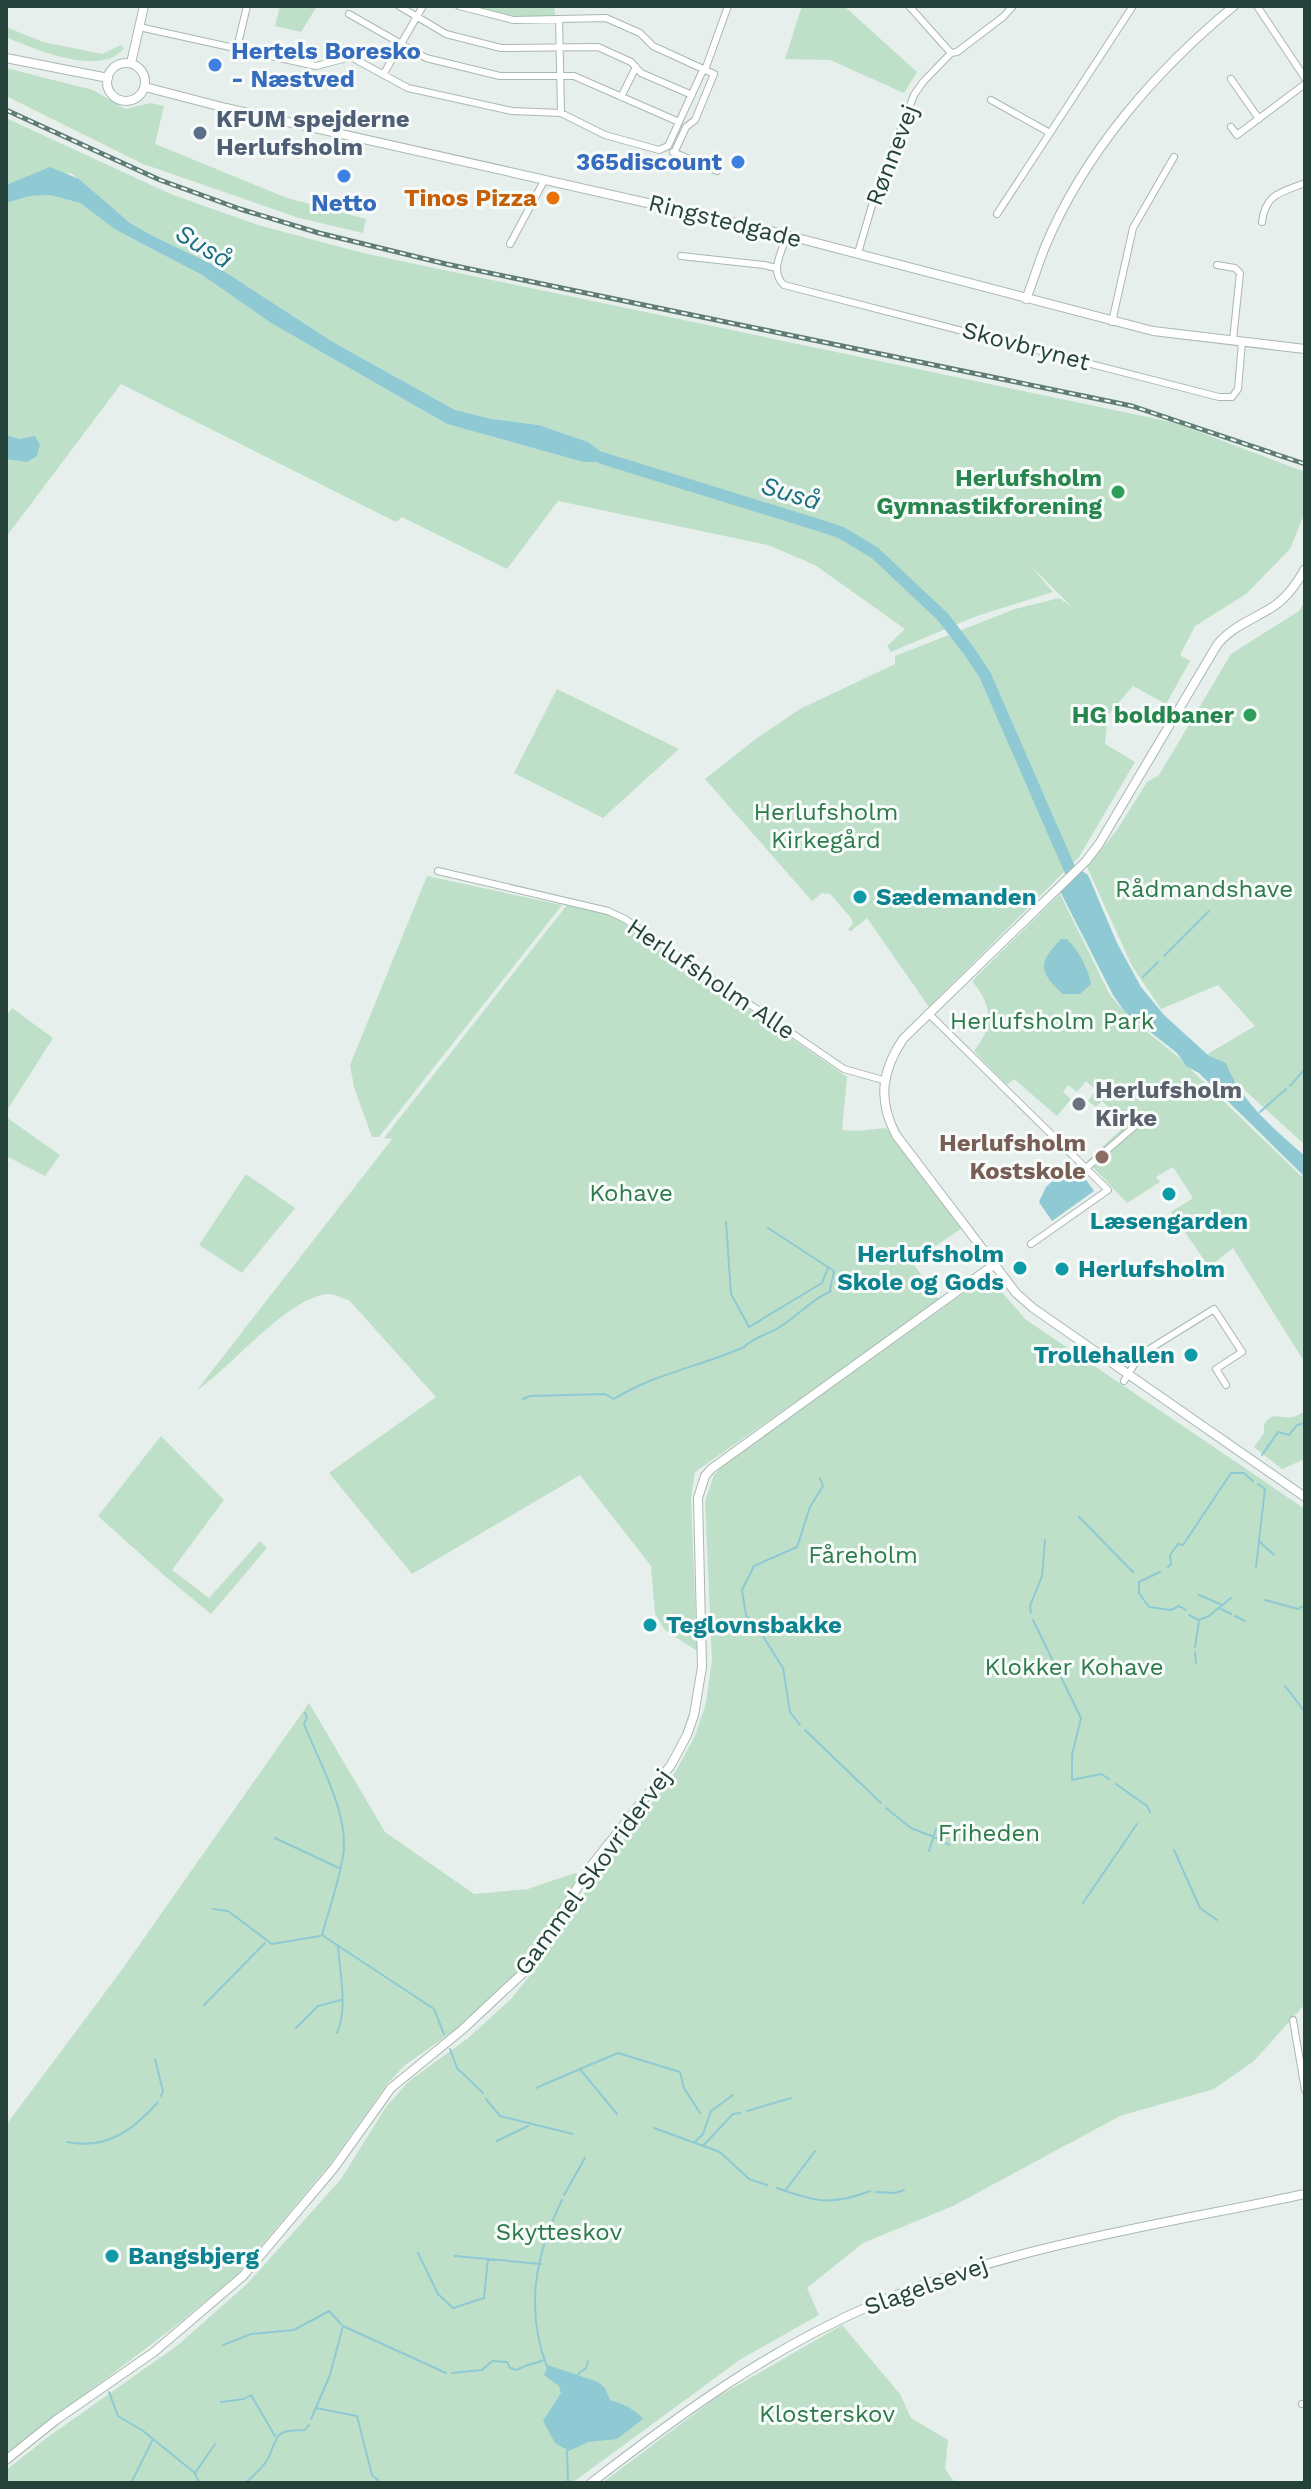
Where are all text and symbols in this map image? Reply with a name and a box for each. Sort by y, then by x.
place label: Hertels Boresko - Næstved [231,37,421,93]
marker: Hertels Boresko - Næstved [206,56,224,74]
street label: Rønnevej [860,101,924,209]
place label: KFUM spejderne Herlufsholm [216,105,410,161]
marker: KFUM spejderne Herlufsholm [191,124,209,142]
place label: 365discount [576,148,723,176]
marker: 365discount [729,153,747,171]
marker: Netto [335,167,353,185]
place label: Tinos Pizza [404,184,537,212]
street label: Ringstedgade [646,188,804,254]
place label: Netto [311,189,377,217]
marker: Tinos Pizza [544,189,562,207]
water label: Suså [170,217,238,275]
street label: Skovbrynet [959,316,1093,376]
place label: Herlufsholm Gymnastikforening [876,464,1103,520]
water label: Suså [757,470,825,516]
marker: Herlufsholm Gymnastikforening [1109,483,1127,501]
place label: HG boldbaner [1072,701,1235,729]
marker: HG boldbaner [1241,706,1259,724]
park label: Herlufsholm Kirkegård [754,798,898,854]
park label: Rådmandshave [1115,875,1293,903]
place label: Sædemanden [876,883,1037,911]
marker: Sædemanden [851,888,869,906]
street label: Herlufsholm Alle [622,912,800,1046]
park label: Herlufsholm Park [950,1007,1155,1035]
place label: Herlufsholm Kirke [1095,1076,1242,1132]
marker: Herlufsholm Kirke [1070,1095,1088,1113]
place label: Herlufsholm Kostskole [939,1129,1086,1185]
marker: Herlufsholm Kostskole [1093,1148,1111,1166]
park label: Kohave [589,1179,673,1207]
marker: Læsengarden [1160,1185,1178,1203]
place label: Læsengarden [1090,1207,1248,1235]
place label: Herlufsholm Skole og Gods [837,1240,1004,1296]
place label: Herlufsholm [1078,1255,1225,1283]
marker: Herlufsholm Skole og Gods [1011,1259,1029,1277]
marker: Herlufsholm [1053,1260,1071,1278]
place label: Trollehallen [1033,1341,1175,1369]
marker: Trollehallen [1182,1346,1200,1364]
park label: Fåreholm [808,1541,918,1569]
place label: Teglovnsbakke [666,1611,842,1639]
marker: Teglovnsbakke [641,1616,659,1634]
park label: Klokker Kohave [984,1653,1164,1681]
street label: Gammel Skovridervej [509,1763,677,1981]
park label: Friheden [938,1819,1040,1847]
park label: Skytteskov [496,2218,623,2246]
place label: Bangsbjerg [128,2242,259,2270]
marker: Bangsbjerg [103,2247,121,2265]
street label: Slagelsevej [861,2251,991,2321]
park label: Klosterskov [759,2400,896,2428]

